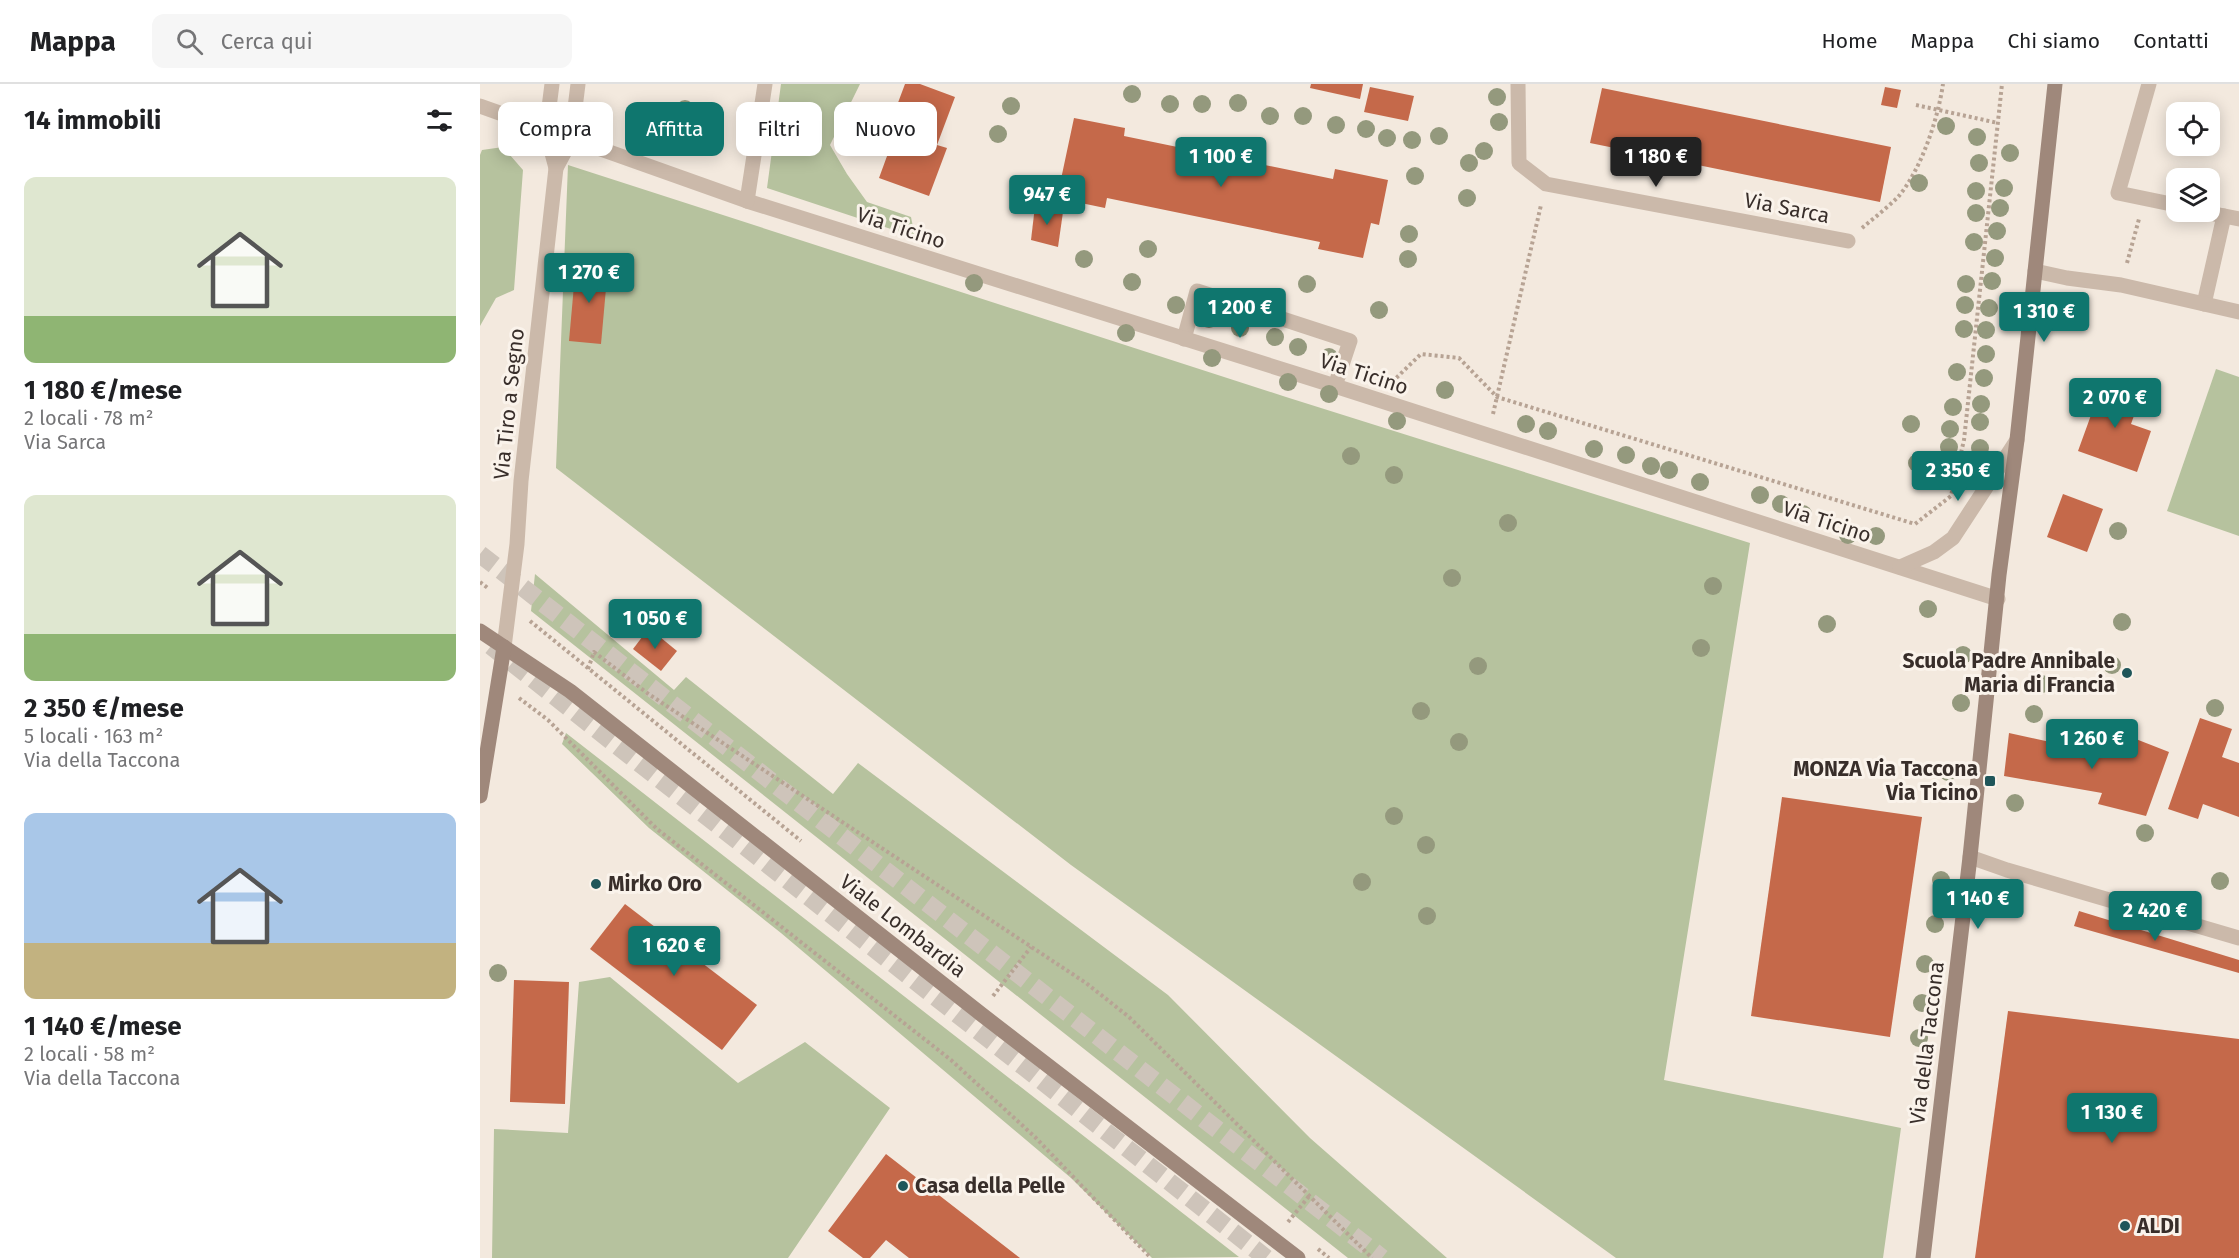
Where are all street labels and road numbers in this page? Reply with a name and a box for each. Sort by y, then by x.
street label: Via Sarca [1742,187,1832,229]
street label: Via Ticino [853,201,949,255]
street label: Via Tiro a Segno [488,327,530,481]
street label: Via Ticino [1316,347,1412,401]
street label: Via Ticino [1779,495,1875,549]
street label: Viale Lombardia [835,869,971,983]
street label: Via della Taccona [1904,960,1950,1126]

